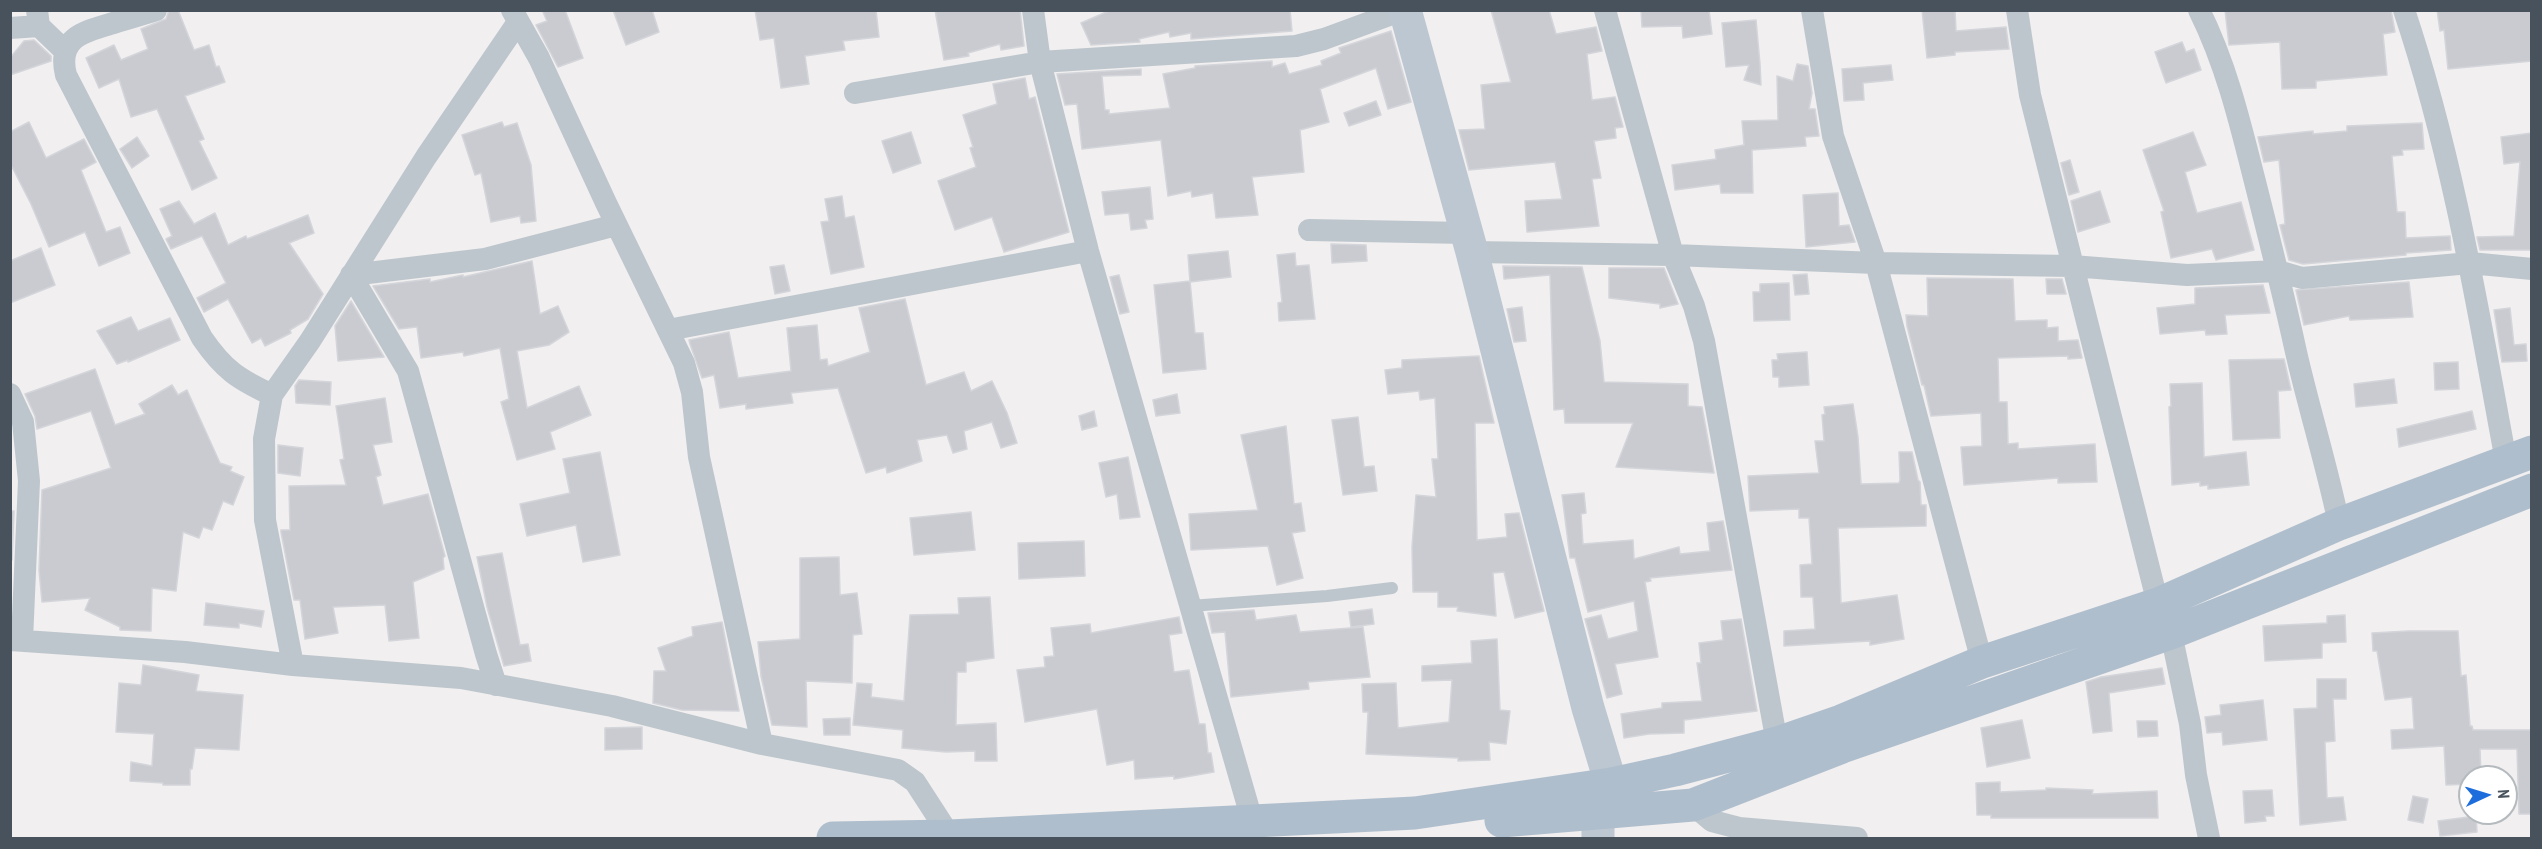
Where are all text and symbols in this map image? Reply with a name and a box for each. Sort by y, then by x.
north arrow [2458,765,2518,825]
text: N [2494,789,2514,799]

